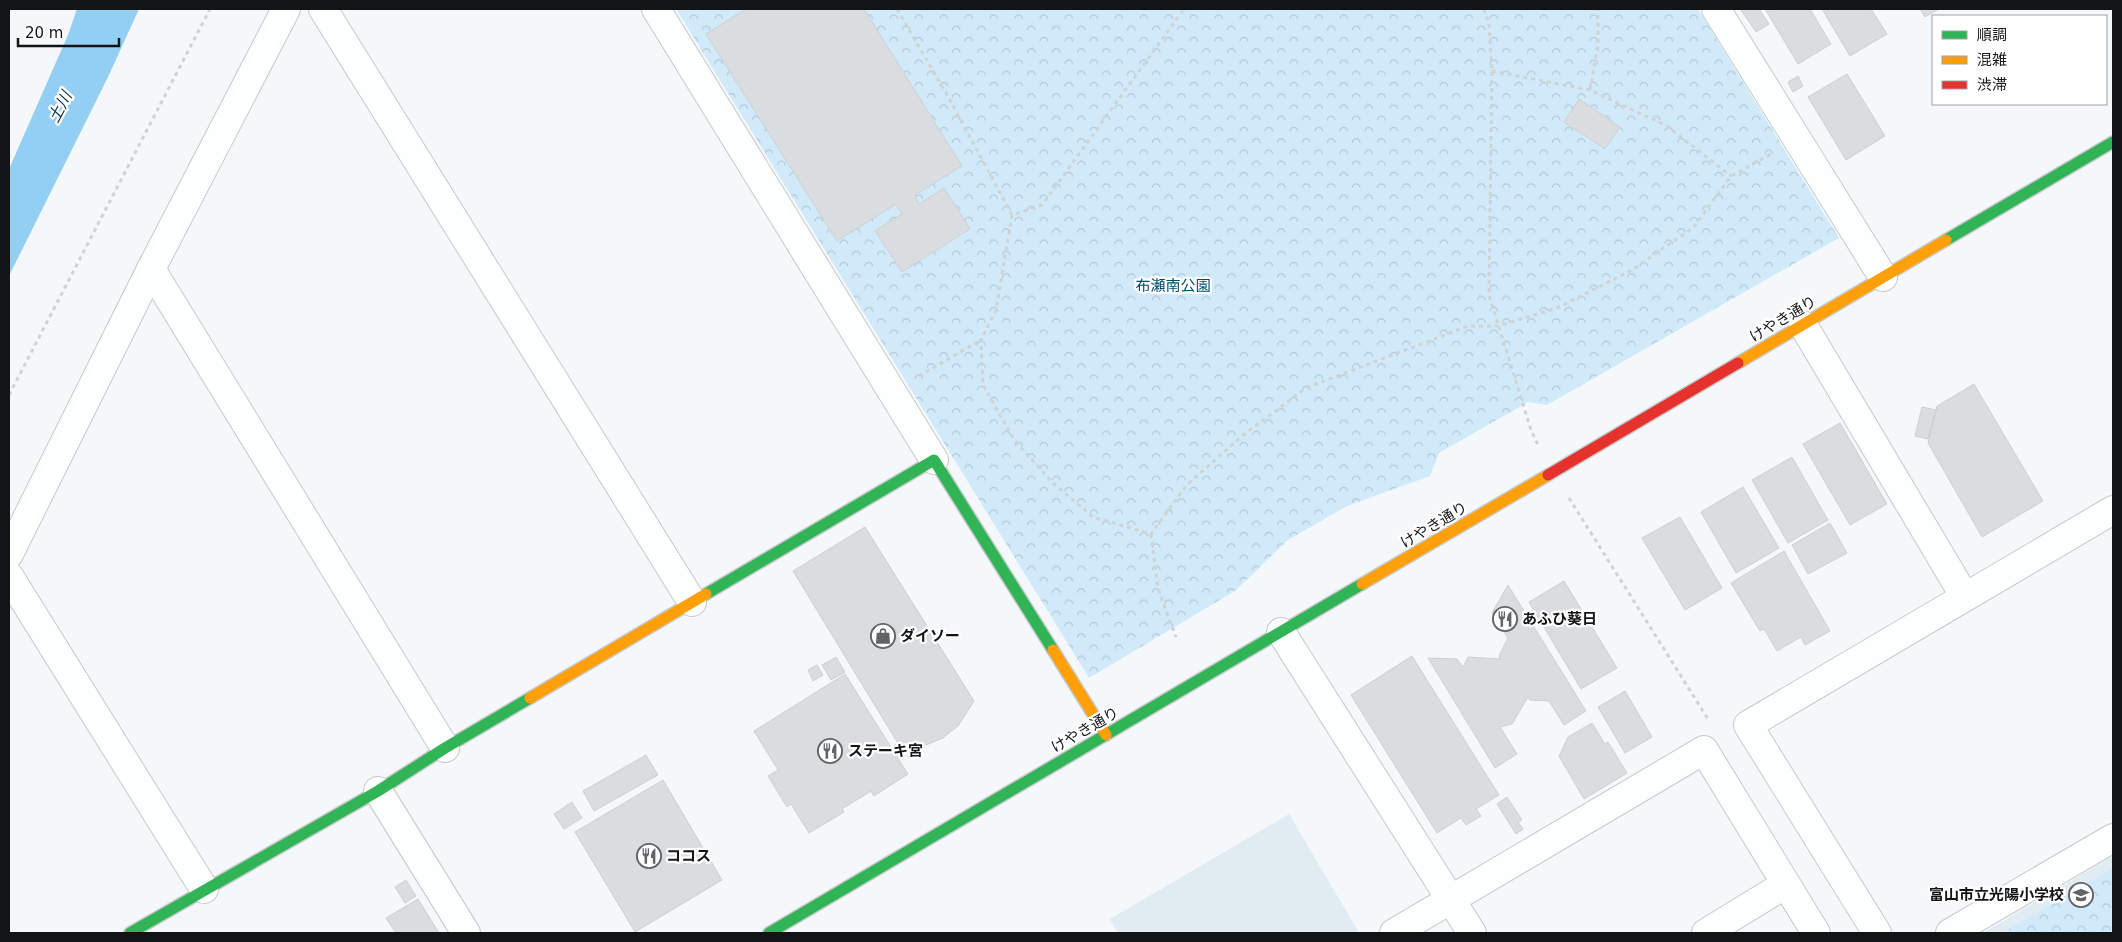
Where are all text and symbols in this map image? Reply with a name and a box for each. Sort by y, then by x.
scale bar [18,15,119,47]
legend [1932,15,2107,105]
text: 20 m [25,24,63,42]
text: 順調 [1977,26,2007,44]
text: 混雑 [1977,51,2007,69]
text: 渋滞 [1977,76,2007,94]
water label: 土川 [44,87,77,126]
park label: 布瀬南公園 [1135,277,1211,295]
street label: けやき通り [1746,292,1820,346]
street label: けやき通り [1397,498,1471,552]
restaurant icon: あふひ葵日 [1492,606,1518,632]
place label: あふひ葵日 [1522,610,1597,628]
shop icon: ダイソー [870,623,896,649]
place label: ダイソー [900,627,960,645]
street label: けやき通り [1048,703,1122,757]
restaurant icon: ステーキ宮 [817,738,843,764]
place label: ステーキ宮 [848,742,923,760]
restaurant icon: ココス [636,843,662,869]
place label: ココス [666,847,711,865]
school or university icon: 富山市立光陽小学校 [2068,882,2094,908]
place label: 富山市立光陽小学校 [1929,886,2064,904]

